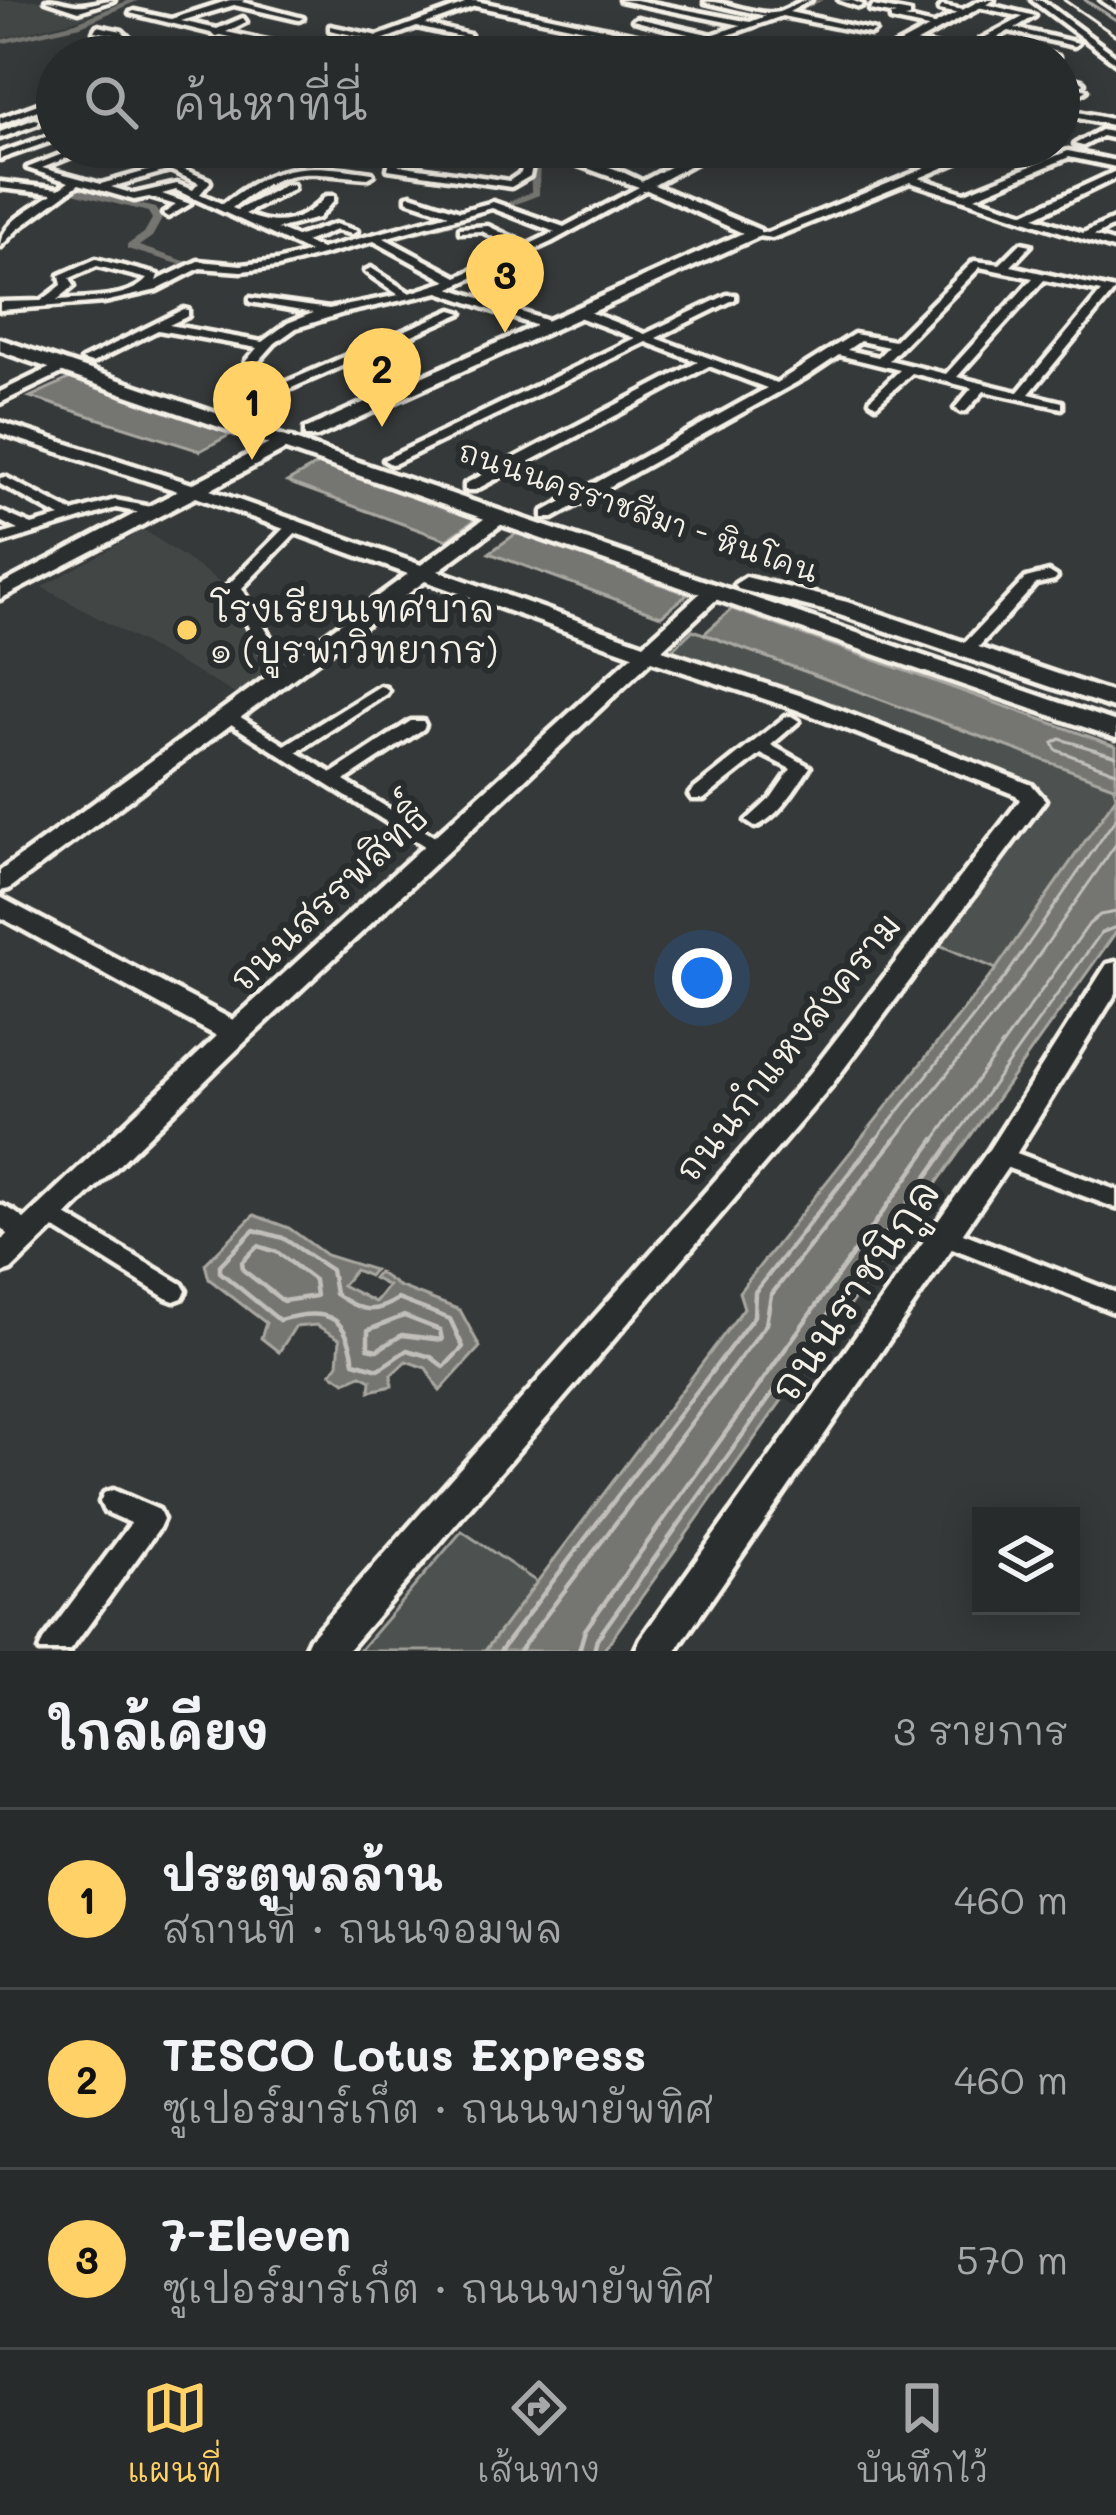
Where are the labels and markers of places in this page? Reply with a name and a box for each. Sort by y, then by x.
pin: 3 [466,234,544,333]
pin: 2 [343,328,421,427]
pin: 1 [213,361,291,460]
place label: โรงเรียนเทศบาล ๑ (บูรพาวิทยากร) [210,584,498,678]
marker: โรงเรียนเทศบาล ๑ (บูรพาวิทยากร) [174,617,200,643]

